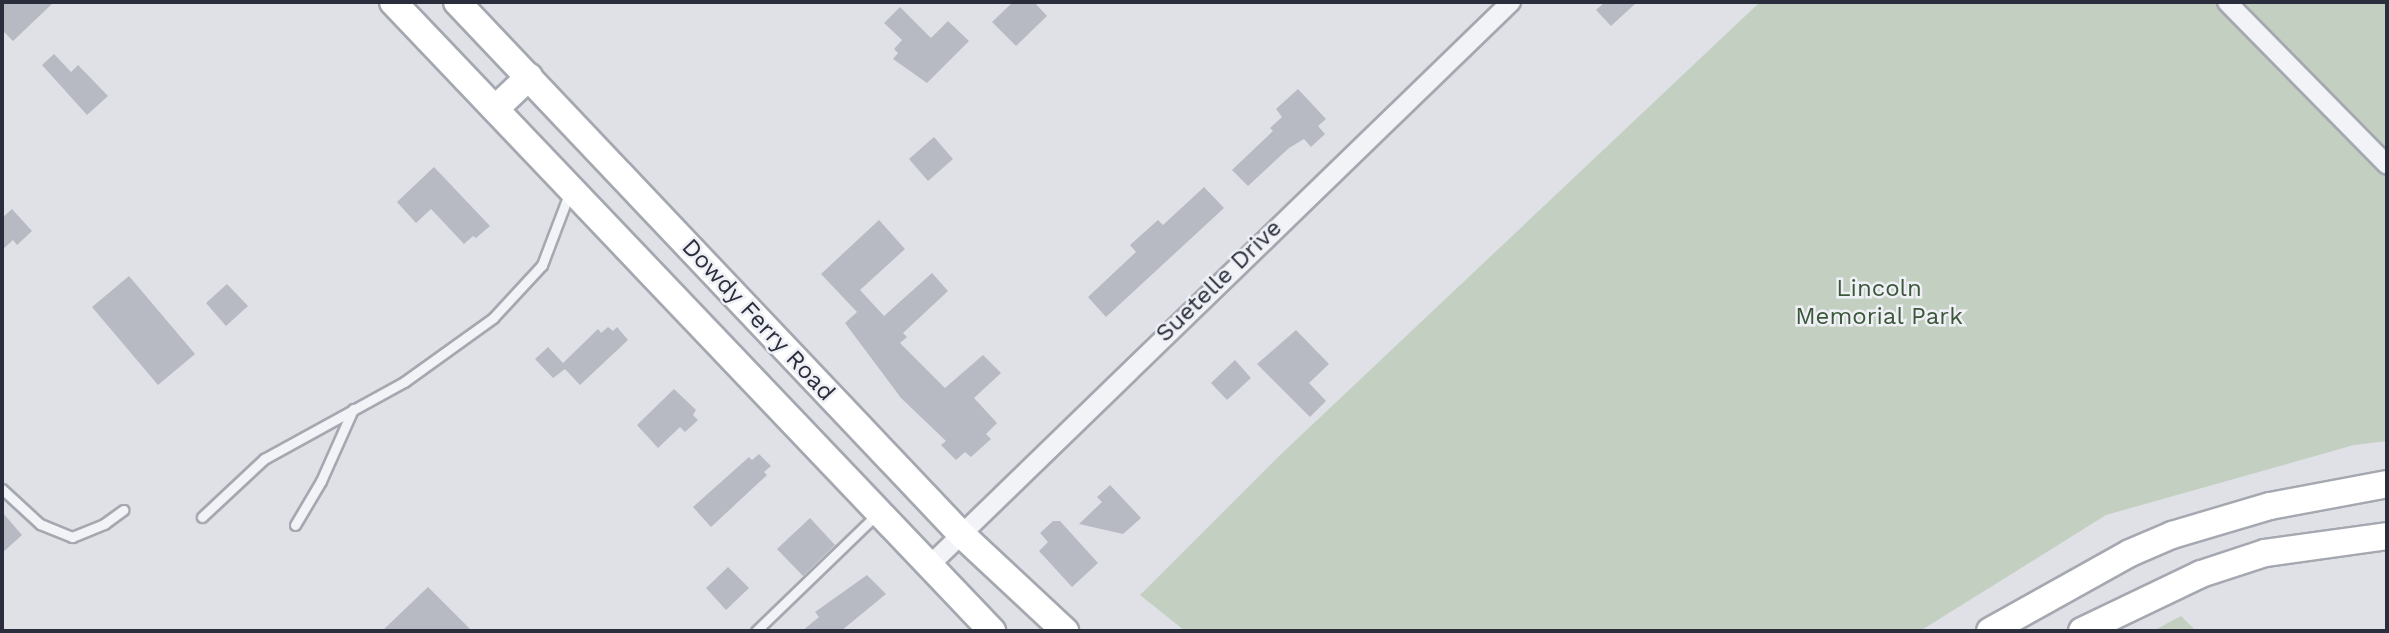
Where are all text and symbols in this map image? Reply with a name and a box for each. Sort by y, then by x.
street label: Suetelle Drive [1150,214,1288,348]
street label: Dowdy Ferry Road [675,232,841,408]
park label: Lincoln Memorial Park [1795,275,1963,331]

